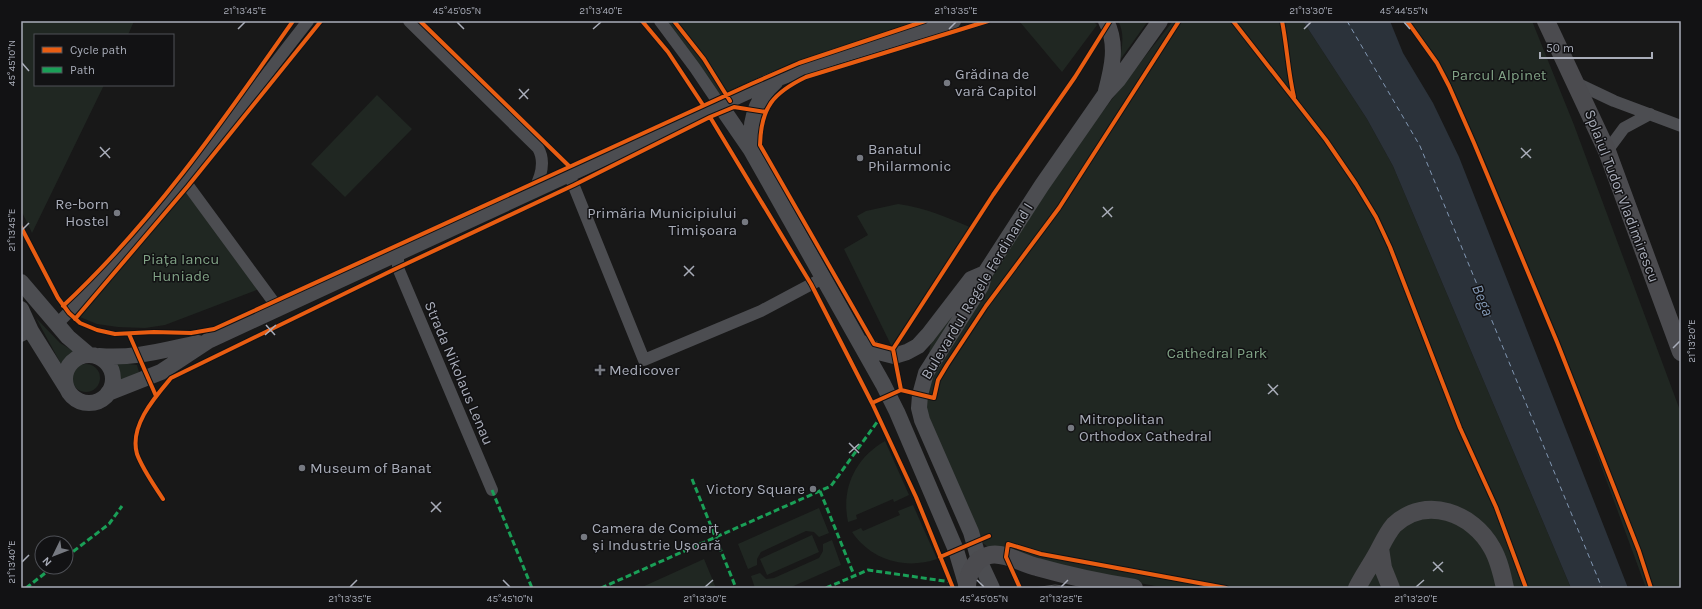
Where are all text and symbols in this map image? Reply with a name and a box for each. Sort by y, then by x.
text: 21°13'45"E [224,5,266,17]
text: 45°45'05"N [433,5,481,17]
text: 21°13'40"E [579,5,623,17]
text: 21°13'35"E [934,5,978,17]
text: 21°13'30"E [1289,5,1333,17]
text: 45°44'55"N [1380,5,1428,17]
legend [34,34,174,86]
scale bar [1540,34,1652,60]
text: 45°45'10"N [6,40,18,86]
text: 50 m [1546,41,1574,55]
text: Cycle path [70,43,127,57]
text: Path [70,63,95,77]
place label: Grădina de vară Capitol [955,65,1037,100]
park label: Parcul Alpinet [1451,66,1547,84]
marker: Grădina de vară Capitol [942,78,952,88]
street label: Splaiul Tudor Vladimirescu [1581,107,1663,285]
place label: Banatul Philarmonic [868,140,951,175]
marker: Banatul Philarmonic [855,153,865,163]
place label: Re-born Hostel [55,195,109,230]
street label: Bulevardul Regele Ferdinand I [917,199,1037,383]
place label: Primăria Municipiului Timișoara [587,204,737,239]
marker: Re-born Hostel [112,208,122,218]
text: 21°13'45"E [6,209,18,251]
marker: Primăria Municipiului Timișoara [740,217,750,227]
park label: Piața Iancu Huniade [143,250,219,285]
water label: Bega [1468,281,1498,319]
street label: Strada Nikolaus Lenau [421,298,497,448]
text: 21°13'20"E [1686,319,1698,363]
park label: Cathedral Park [1167,344,1267,362]
place label: Medicover [609,361,680,379]
marker: Medicover [594,364,606,376]
place label: Mitropolitan Orthodox Cathedral [1079,410,1212,445]
marker: Mitropolitan Orthodox Cathedral [1066,423,1076,433]
place label: Museum of Banat [310,459,432,477]
marker: Museum of Banat [297,463,307,473]
place label: Victory Square [706,480,805,498]
marker: Victory Square [808,484,818,494]
place label: Camera de Comerț și Industrie Ușoară [592,519,722,554]
marker: Camera de Comerț și Industrie Ușoară [579,532,589,542]
north arrow [34,535,74,575]
text: 21°13'40"E [6,540,18,584]
text: N [40,554,54,569]
text: 21°13'35"E [328,593,372,605]
text: 45°45'10"N [487,593,533,605]
text: 21°13'30"E [683,593,727,605]
text: 45°45'05"N [960,593,1008,605]
text: 21°13'25"E [1039,593,1083,605]
text: 21°13'20"E [1394,593,1438,605]

